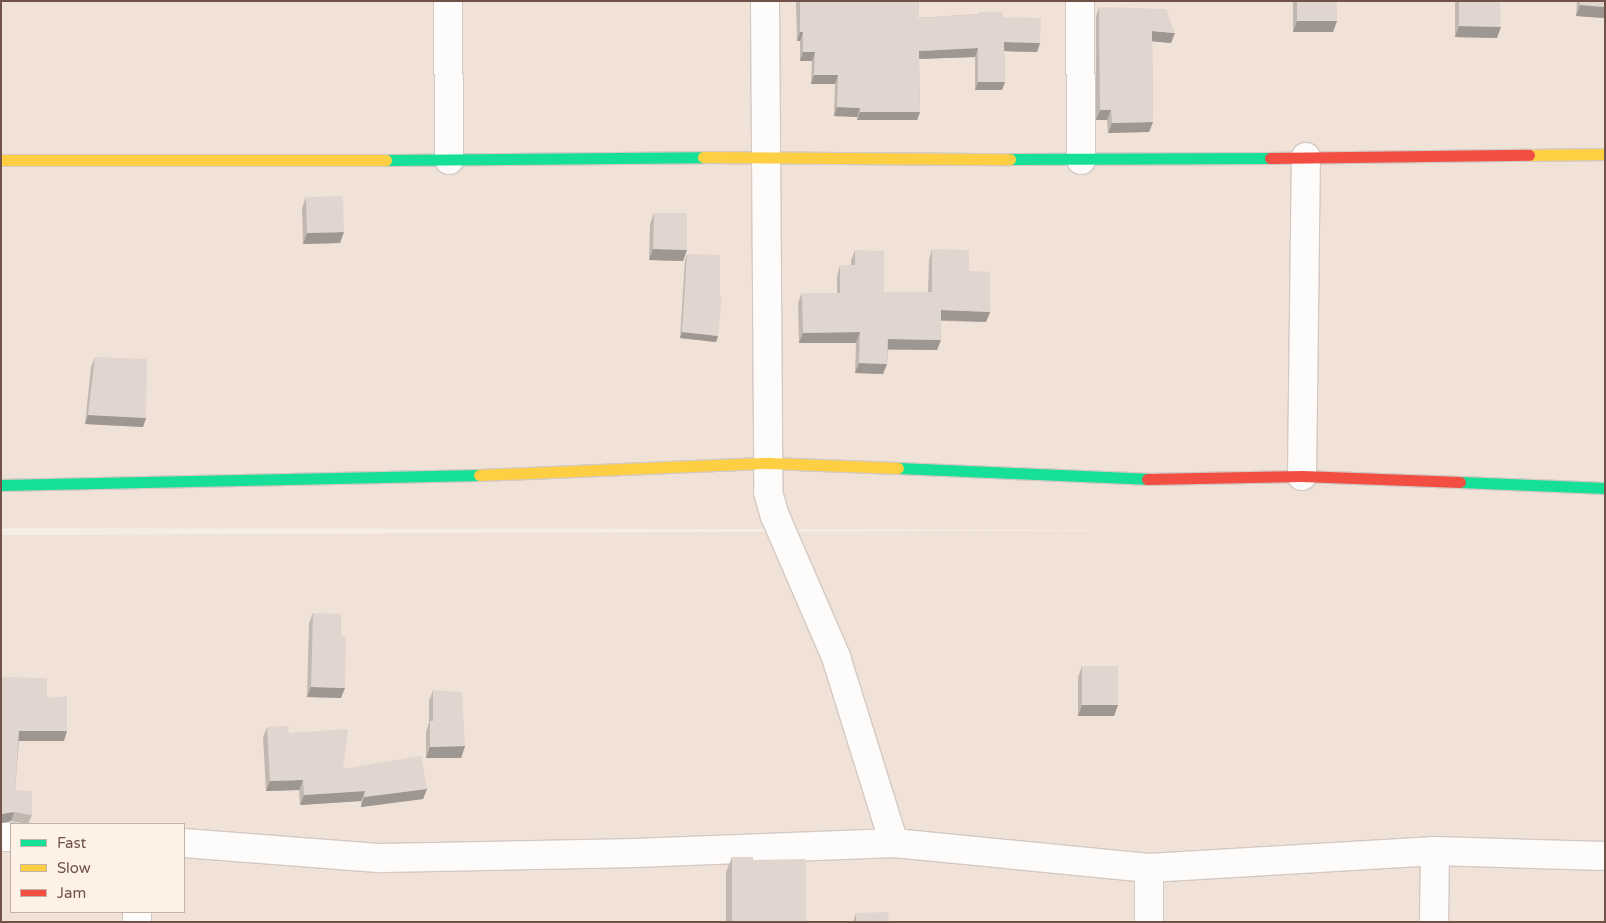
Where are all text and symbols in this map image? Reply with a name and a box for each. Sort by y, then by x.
legend [10,823,185,913]
text: Fast [57,834,86,852]
text: Slow [57,859,91,877]
text: Jam [57,884,86,902]

